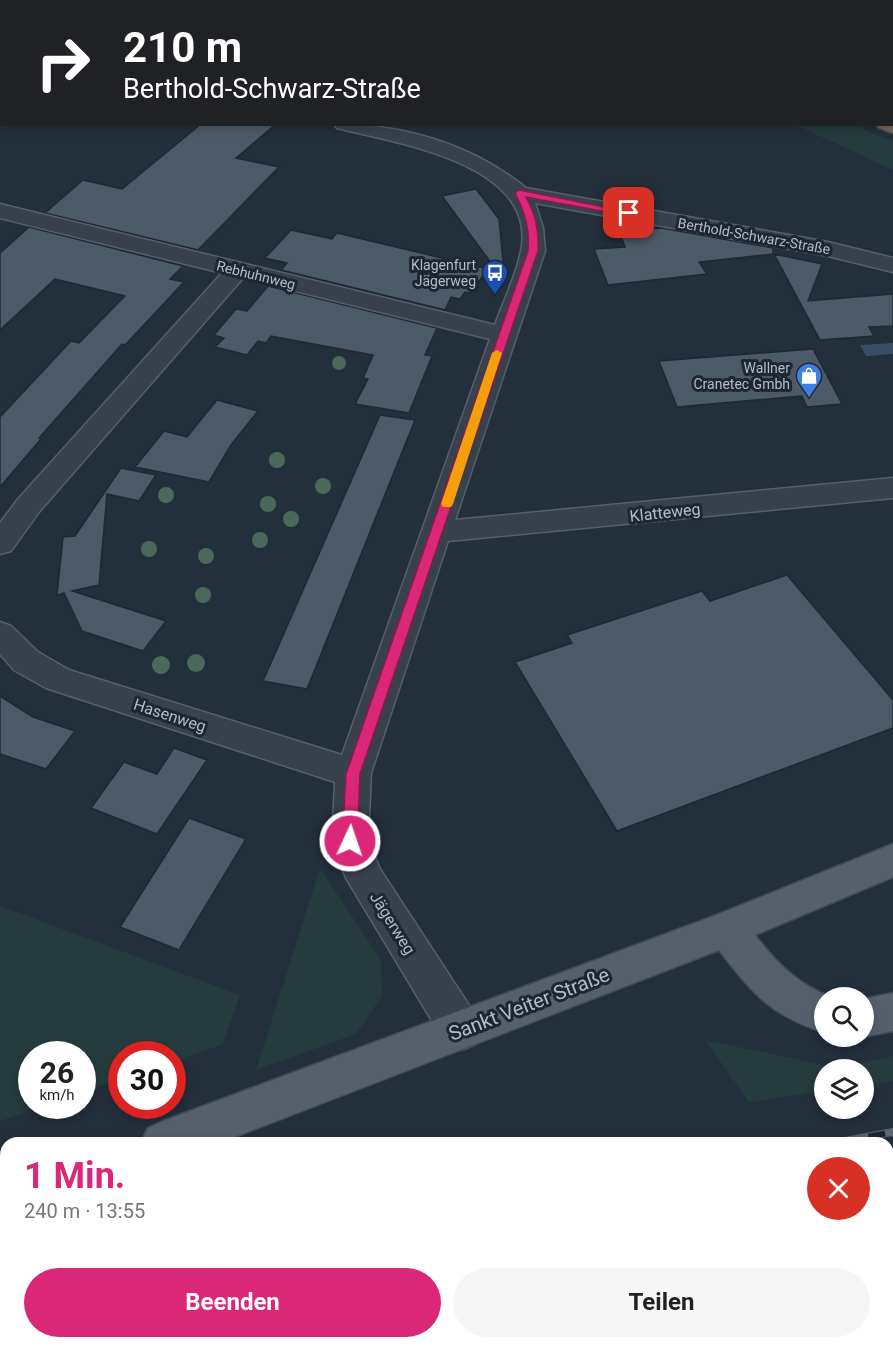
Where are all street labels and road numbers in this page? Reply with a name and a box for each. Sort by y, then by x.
street label: Berthold-Schwarz-Straße [677,215,831,257]
street label: Rebhuhnweg [215,257,297,293]
street label: Klatteweg [629,499,701,526]
street label: Hasenweg [131,695,209,736]
street label: Jägerweg [366,889,419,958]
street label: Sankt Veiter Straße [445,962,613,1046]

